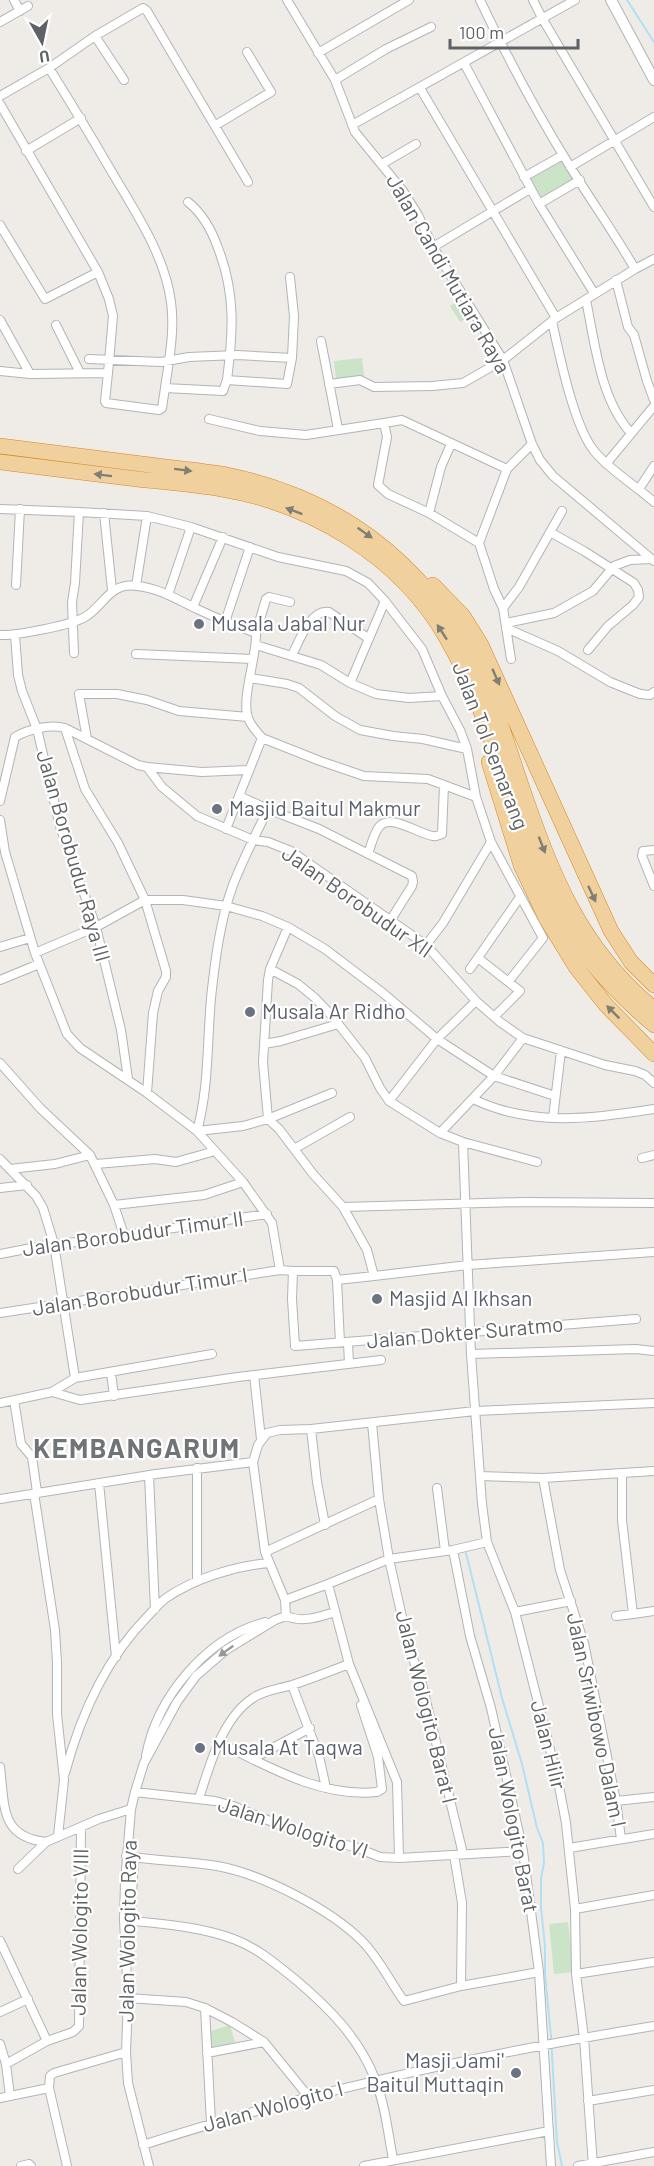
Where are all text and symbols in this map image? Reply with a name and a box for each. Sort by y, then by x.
north arrow [12,12,72,72]
scale bar [450,12,578,50]
text: 100 m [459,21,504,43]
text: U [38,47,51,67]
street label: Jalan Candi Mutiara Raya [382,169,517,377]
one-way arrow [174,465,193,474]
one-way arrow [93,470,112,480]
one-way arrow [285,506,303,515]
one-way arrow [356,527,372,539]
place label: Musala Jabal Nur [211,610,365,635]
marker: Musala Jabal Nur [192,617,206,631]
one-way arrow [437,624,448,640]
street label: Jalan Tol Semarang [448,658,535,833]
one-way arrow [491,669,500,686]
street label: Jalan Borobudur Raya III [32,747,117,964]
place label: Masjid Baitul Makmur [229,795,421,820]
marker: Masjid Baitul Makmur [210,802,224,816]
one-way arrow [538,836,548,854]
street label: Jalan Borobudur XII [278,839,438,962]
one-way arrow [588,885,597,902]
place label: Musala Ar Ridho [262,998,406,1023]
marker: Musala Ar Ridho [243,1005,257,1019]
one-way arrow [606,1006,620,1020]
street label: Jalan Borobudur Timur II [21,1205,245,1260]
street label: Jalan Borobudur Timur I [30,1261,249,1320]
place label: Masjid Al Ikhsan [389,1285,532,1310]
marker: Masjid Al Ikhsan [370,1292,384,1306]
street label: Jalan Dokter Suratmo [365,1310,564,1353]
district label: KEMBANGARUM [33,1431,241,1463]
street label: Jalan Wologito Barat I [391,1608,464,1806]
street label: Jalan Sriwibowo Dalam I [563,1610,632,1829]
one-way arrow [218,1645,234,1657]
street label: Jalan Hilir [526,1698,573,1792]
street label: Jalan Wologito Barat [484,1725,545,1915]
place label: Musala At Taqwa [212,1734,363,1759]
marker: Musala At Taqwa [193,1741,207,1755]
street label: Jalan Wologito VI [215,1791,372,1863]
street label: Jalan Wologito Raya [112,1840,141,2022]
street label: Jalan Wologito VIII [65,1848,92,2016]
place label: Masji Jami' Baitul Muttaqin [366,2047,504,2096]
marker: Masji Jami' Baitul Muttaqin [509,2066,523,2080]
street label: Jalan Wologito I [200,2075,345,2136]

